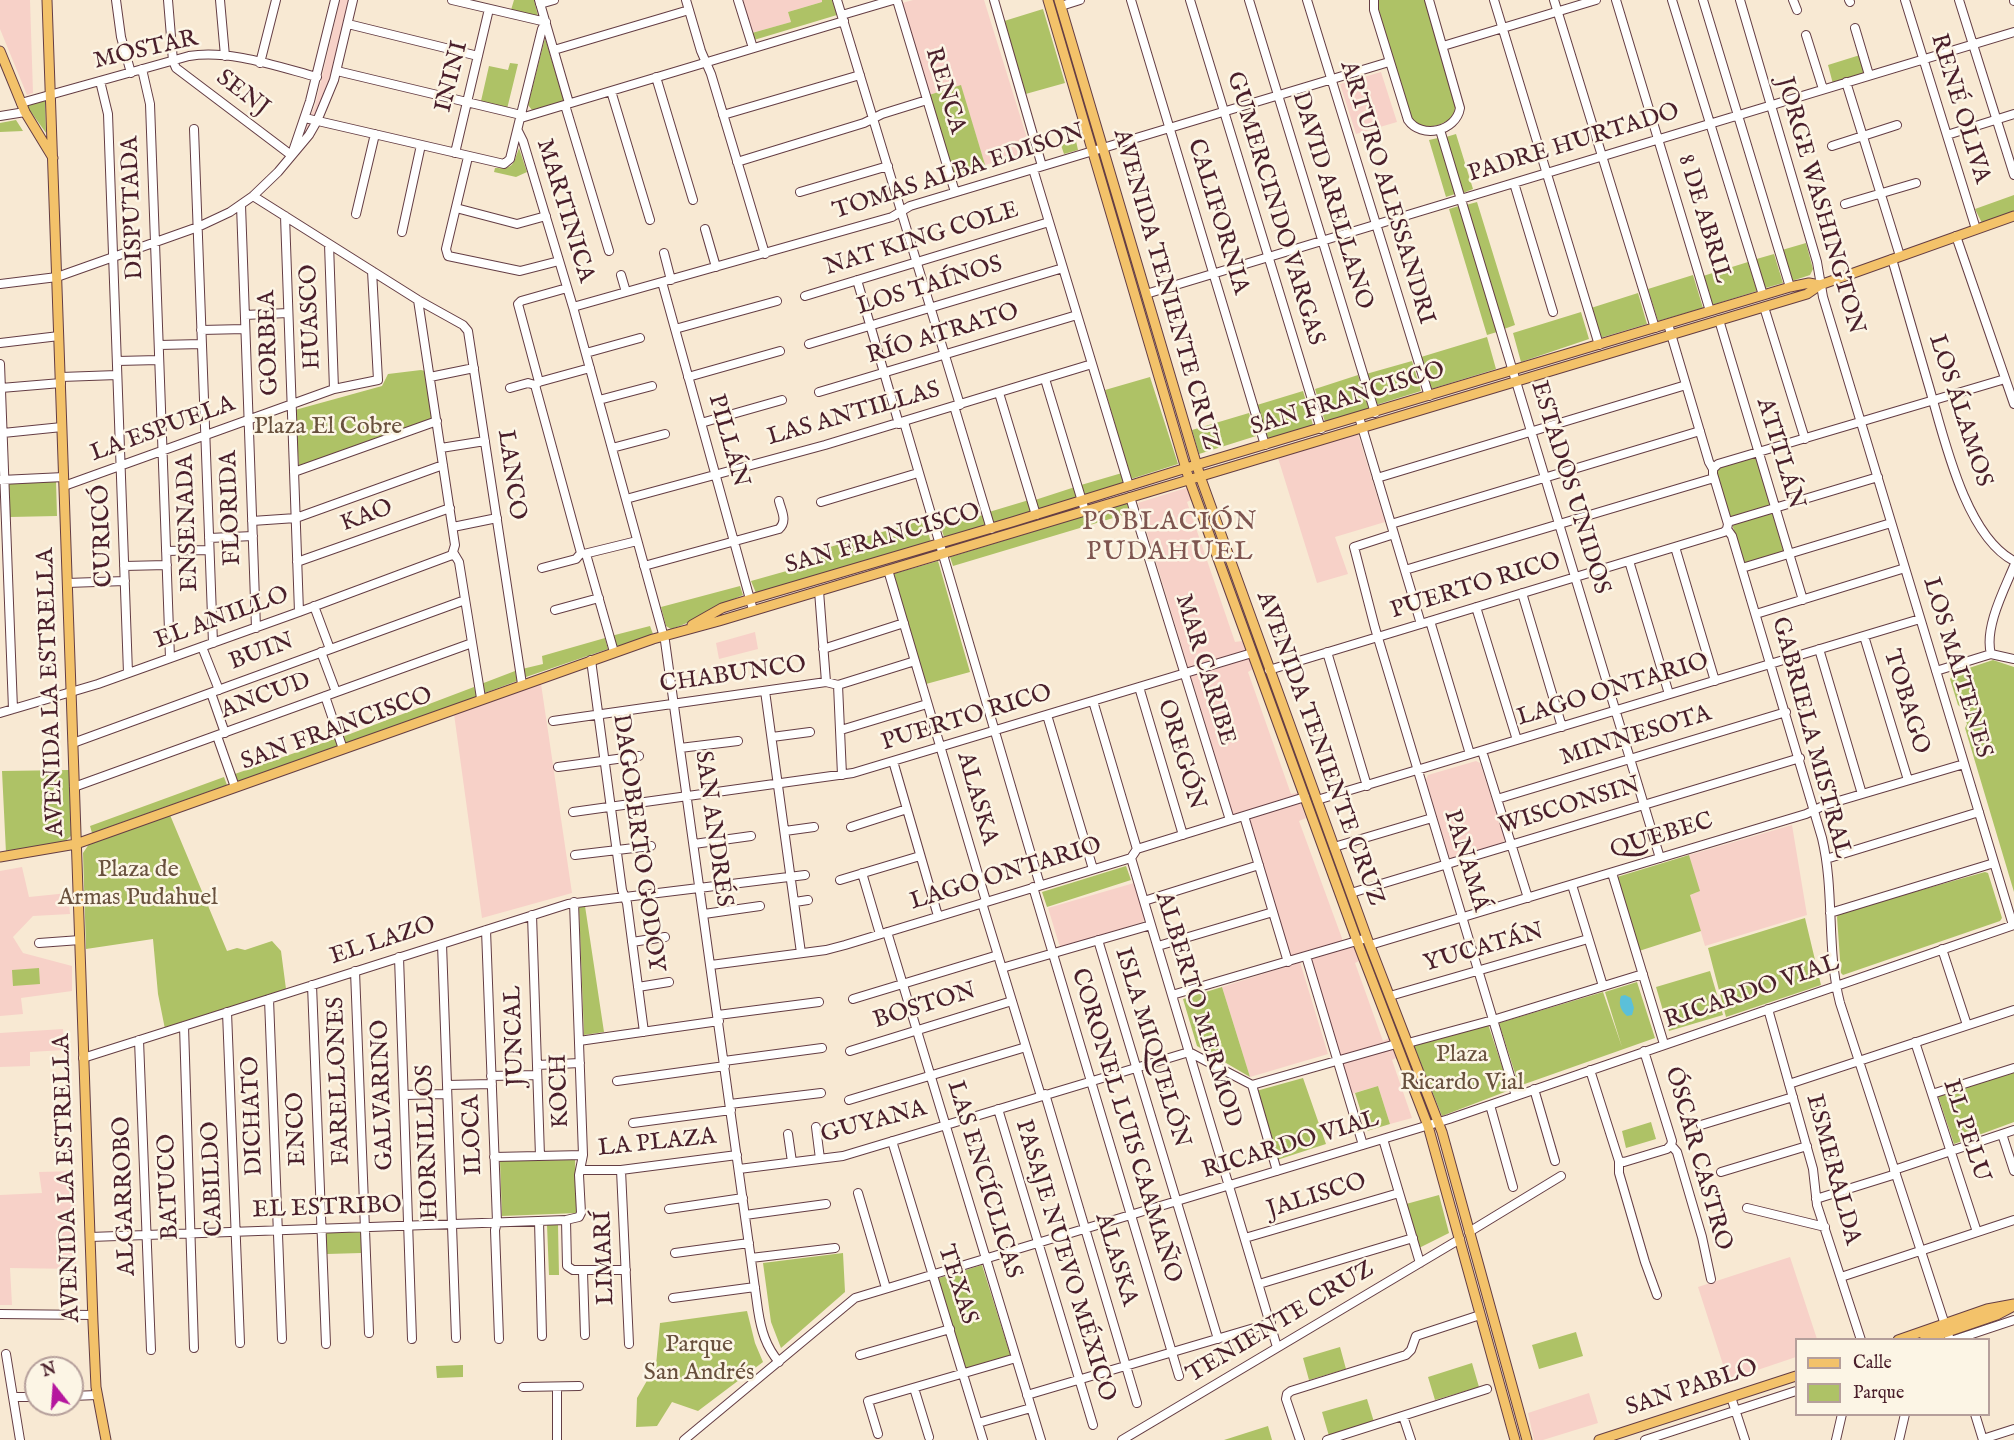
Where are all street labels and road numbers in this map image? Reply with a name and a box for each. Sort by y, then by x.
street label: MOSTAR [91,25,201,77]
street label: RENÉ OLIVA [1923,31,1995,187]
street label: ININI [430,38,476,116]
street label: RENCA [917,44,971,138]
street label: ARTURO ALESSANDRI [1332,58,1440,328]
street label: SENJ [210,65,274,123]
street label: GUMERCINDO VARGAS [1219,69,1329,349]
street label: JORGE WASHINGTON [1769,74,1869,338]
street label: DAVID ARELLANO [1284,89,1378,313]
street label: PADRE HURTADO [1465,98,1683,190]
street label: TOMAS ALBA EDISON [830,119,1088,227]
street label: AVENIDA TENIENTE CRUZ [1105,126,1225,454]
street label: DISPUTADA [117,135,151,281]
street label: MARTINICA [529,136,599,286]
street label: CALIFORNIA [1180,136,1254,298]
street label: 8 DE ABRIL [1670,151,1736,287]
street label: NAT KING COLE [821,197,1023,283]
street label: LOS TAÍNOS [854,251,1006,323]
street label: HUASCO [296,264,328,370]
street label: GORBEA [254,290,286,396]
street label: RÍO ATRATO [863,298,1023,372]
street label: LOS ÁLAMOS [1921,331,1997,491]
street label: SAN FRANCISCO [1247,357,1449,443]
street label: LAS ANTILLAS [764,377,944,453]
street label: ESTADOS UNIDOS [1523,378,1615,598]
street label: LA ESPUELA [87,391,239,469]
street label: PILLÁN [700,391,754,491]
street label: ATITLÁN [1748,395,1810,513]
street label: LANCO [489,428,531,522]
street label: FLORIDA [216,450,248,566]
street label: ENSENADA [172,454,206,592]
street label: CURICÓ [88,484,120,588]
street label: KAO [337,494,397,540]
street label: SAN FRANCISCO [782,498,984,582]
street label: AVENIDA LA ESTRELLA [33,547,71,837]
street label: PUERTO RICO [1387,547,1565,627]
street label: LOS MAITENES [1915,574,1997,762]
street label: EL ANILLO [151,581,293,657]
street label: AVENIDA TENIENTE CRUZ [1249,588,1389,910]
street label: MAR CARIBE [1167,591,1241,749]
street label: GABRIELA MISTRAL [1764,614,1856,862]
street label: BUIN [226,628,298,678]
street label: TOBAGO [1875,646,1935,758]
street label: LAGO ONTARIO [1514,648,1712,734]
street label: CHABUNCO [658,651,808,701]
street label: ANCUD [217,667,315,727]
street label: PUERTO RICO [878,679,1056,759]
street label: SAN FRANCISCO [237,682,437,778]
street label: OREGÓN [1150,696,1210,814]
street label: MINNESOTA [1557,700,1715,774]
street label: DAGOBERTO GODOY [605,712,669,974]
street label: SAN ANDRÉS [687,749,737,909]
street label: ALASKA [949,749,1003,849]
street label: WISCONSIN [1496,772,1644,842]
street label: PANAMÁ [1436,807,1494,915]
street label: QUEBEC [1607,808,1717,866]
street label: LAGO ONTARIO [907,832,1105,918]
street label: ALBERTO MERMOD [1147,889,1247,1131]
street label: EL LAZO [327,911,439,973]
street label: YUCATÁN [1421,918,1547,980]
street label: ISLA MIQUELÓN [1107,945,1195,1151]
street label: RICARDO VIAL [1661,950,1843,1036]
street label: CORONEL LUIS CAAMAÑO [1063,965,1187,1287]
street label: BOSTON [870,978,980,1036]
street label: JUNCAL [500,985,532,1087]
street label: FARELLONES [323,996,357,1166]
street label: GALVARINO [367,1019,401,1171]
street label: AVENIDA LA ESTRELLA [49,1033,87,1323]
street label: KOCH [545,1053,577,1129]
street label: DICHATO [238,1056,270,1176]
street label: HORNILLOS [412,1064,446,1220]
street label: ÓSCAR CASTRO [1657,1064,1737,1254]
street label: EL PELU [1935,1076,1995,1186]
street label: LAS ENCÍCLICAS [939,1078,1027,1282]
street label: ENCO [282,1091,314,1167]
street label: ESMERALDA [1798,1092,1866,1248]
street label: ILOCA [458,1094,490,1176]
street label: GUYANA [818,1095,930,1151]
street label: RICARDO VIAL [1199,1105,1383,1187]
street label: ALGARROBO [109,1116,143,1276]
street label: PASAJE NUEVO MÉXICO [1007,1117,1121,1405]
street label: CABILDO [198,1121,230,1237]
street label: LA PLAZA [596,1123,718,1165]
street label: BATUCO [154,1133,186,1241]
street label: JALISCO [1264,1168,1370,1226]
street label: EL ESTRIBO [252,1192,402,1226]
street label: LIMARÍ [590,1210,622,1306]
street label: ALASKA [1087,1210,1143,1310]
street label: TEXAS [930,1242,982,1328]
street label: TENIENTE CRUZ [1182,1256,1380,1390]
street label: SAN PABLO [1622,1354,1762,1424]

